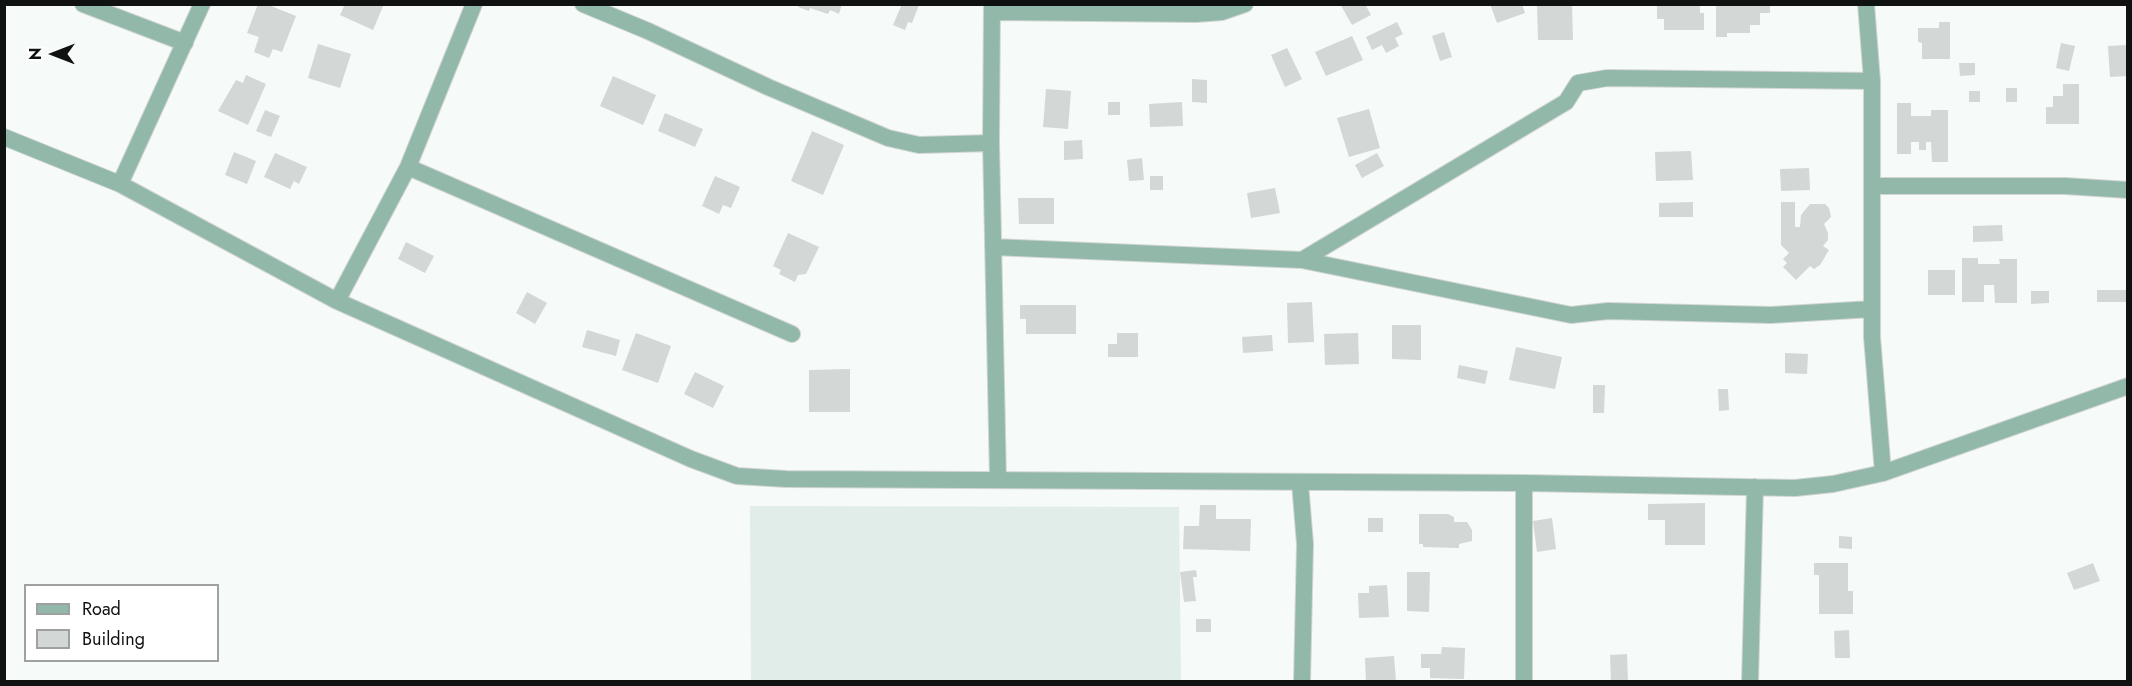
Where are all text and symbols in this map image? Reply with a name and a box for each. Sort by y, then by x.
north arrow [24,24,84,84]
text: N [24,48,47,60]
legend [24,584,219,662]
text: Road [82,596,121,622]
text: Building [82,626,145,652]

